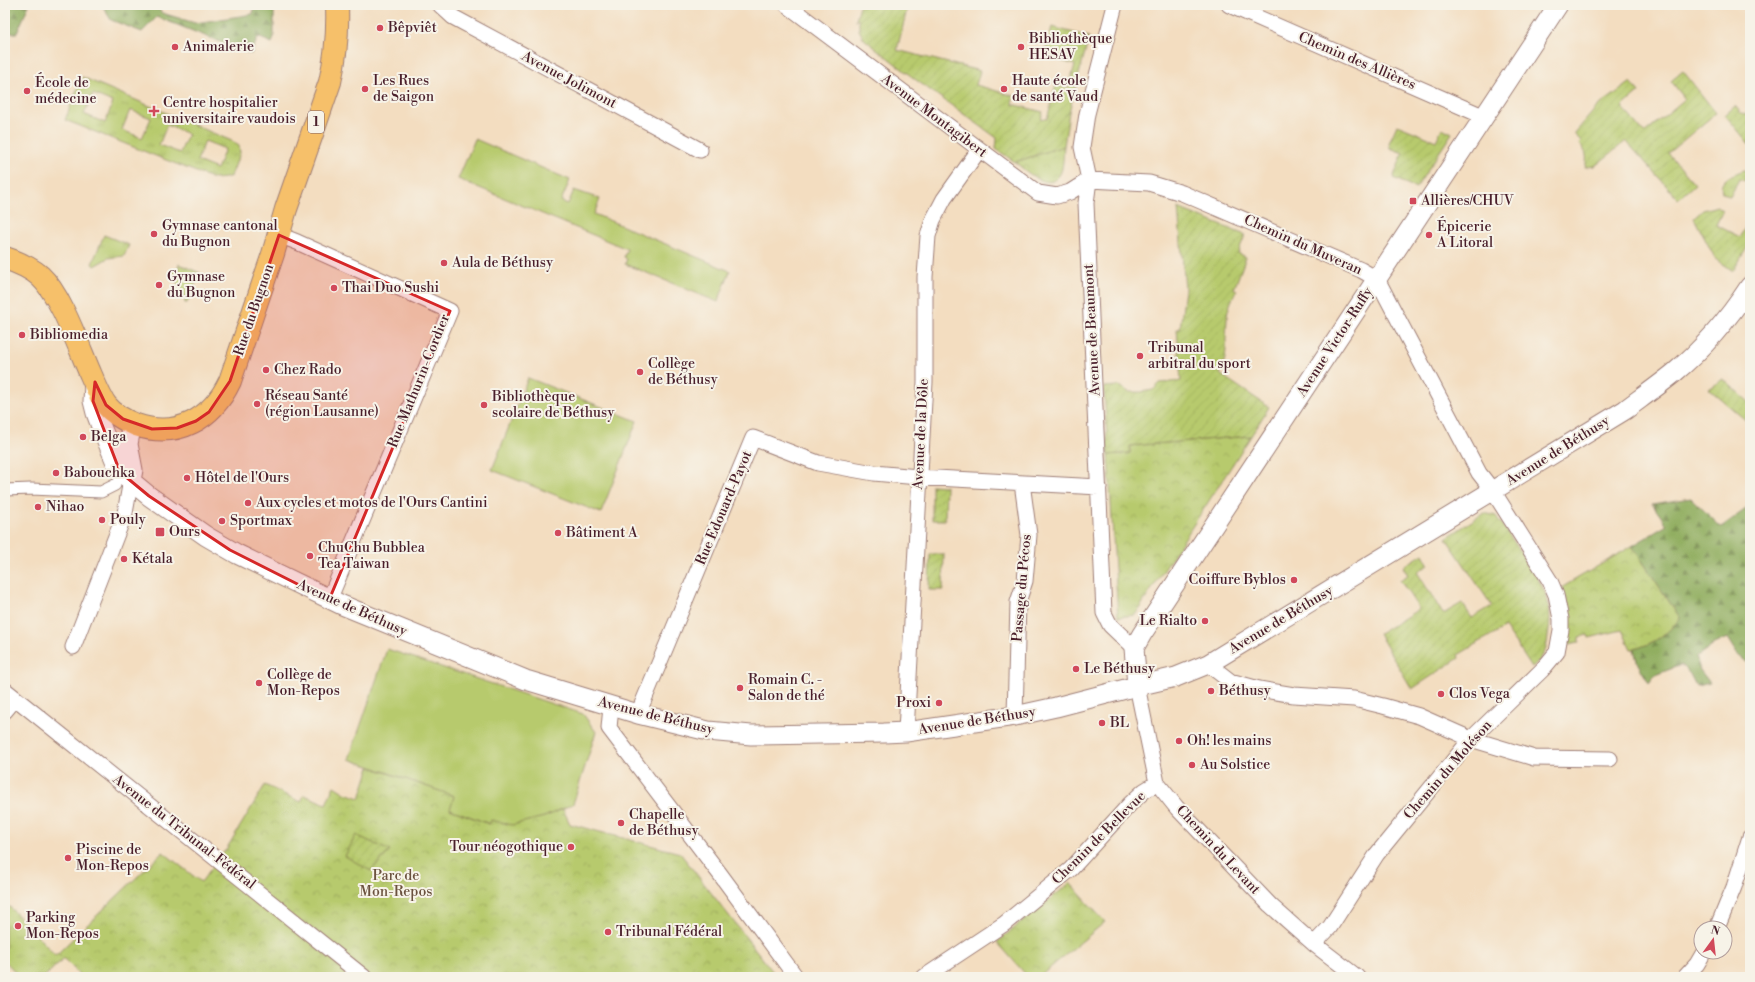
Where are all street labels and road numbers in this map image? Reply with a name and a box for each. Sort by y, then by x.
street label: Chemin des Allières [1296,28,1418,94]
street label: Avenue Jolimont [517,47,620,113]
street label: Avenue Montagibert [877,70,991,162]
road number: 1 [308,111,324,133]
street label: Chemin du Muveran [1241,211,1366,279]
street label: Rue du Bugnon [230,261,278,358]
street label: Avenue de Beaumont [1080,263,1105,398]
street label: Avenue Victor-Ruffy [1292,284,1377,401]
street label: Rue Mathurin-Cordier [384,311,454,451]
street label: Avenue de la Dôle [909,378,933,491]
street label: Avenue de Béthusy [1502,412,1613,491]
street label: Rue Edouard-Payot [692,448,756,568]
street label: Passage du Pécos [1008,533,1036,643]
street label: Avenue de Béthusy [293,575,410,640]
street label: Avenue de Béthusy [1225,582,1337,659]
street label: Avenue de Béthusy [595,693,716,739]
street label: Avenue de Béthusy [916,703,1037,739]
street label: Chemin du Moléson [1400,716,1496,823]
street label: Avenue du Tribunal-Fédéral [108,770,259,893]
street label: Chemin de Bellevue [1048,787,1150,889]
street label: Chemin du Levant [1172,802,1264,898]

